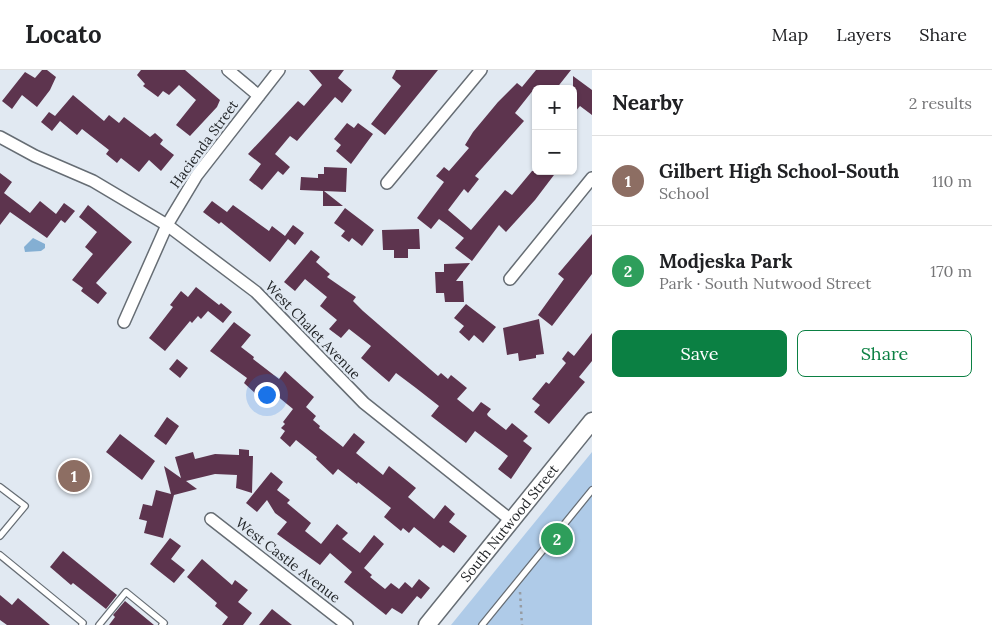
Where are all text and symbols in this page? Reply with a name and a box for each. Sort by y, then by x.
text: Locato [25,19,102,50]
text: Map [772,23,808,46]
text: Layers [836,23,891,46]
text: Share [919,23,967,46]
map controls [532,85,577,175]
button: + [532,85,577,130]
text: Nearby [612,89,683,116]
text: 2 results [909,93,972,113]
street label: Hacienda Street [166,96,242,192]
button: − [532,130,577,175]
text: Gilbert High School-South [659,159,899,183]
text: 1 [625,171,631,191]
text: 110 m [932,171,972,191]
text: School [659,183,709,203]
text: Modjeska Park [659,249,793,273]
text: 2 [624,261,632,281]
text: 170 m [930,261,972,281]
text: Park · South Nutwood Street [659,273,871,293]
street label: West Chalet Avenue [261,277,365,383]
button: Save [612,330,787,377]
button: Share [797,330,972,377]
your location [254,382,280,408]
pin: 1 [58,457,90,495]
street label: South Nutwood Street [456,460,563,586]
street label: West Castle Avenue [232,513,344,607]
pin: 2 [541,520,573,558]

